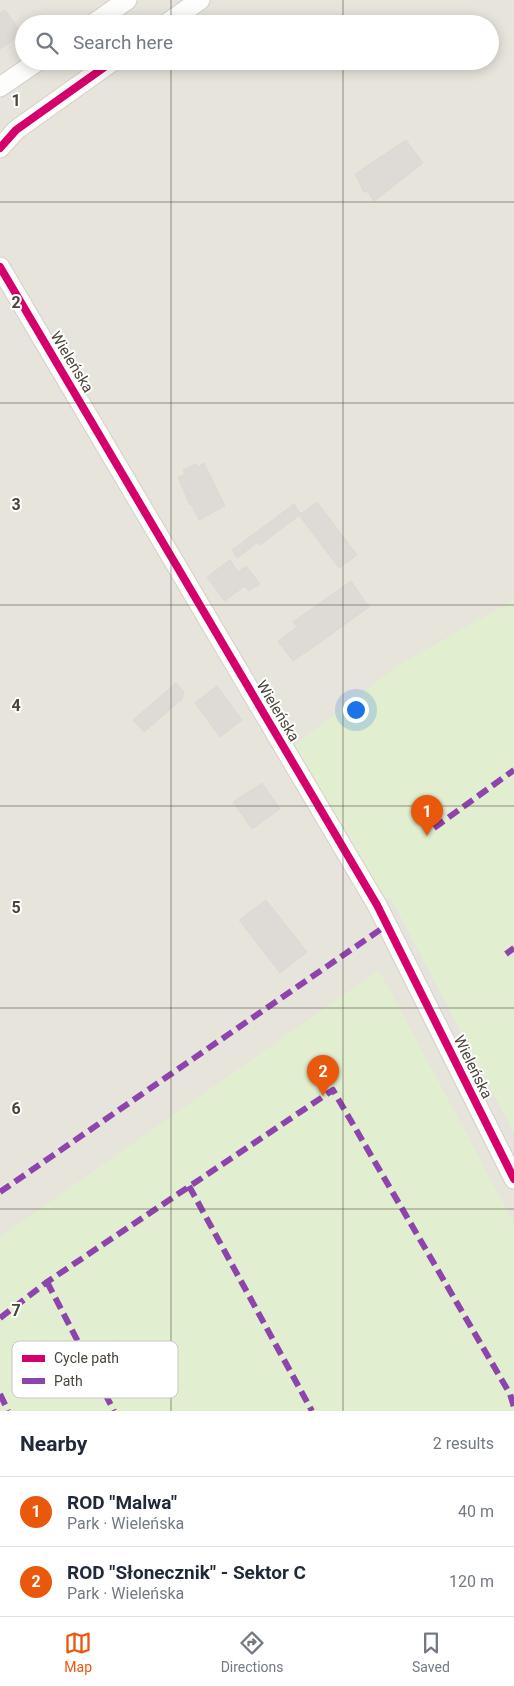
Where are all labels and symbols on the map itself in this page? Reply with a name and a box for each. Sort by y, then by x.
text: 1 [11,91,21,110]
text: 2 [11,293,21,312]
street label: Wieleńska [47,328,97,396]
text: 3 [11,495,21,514]
street label: Wieleńska [253,677,303,745]
text: 4 [11,696,21,715]
your location [343,697,369,723]
pin: 1 [411,795,443,836]
text: 5 [11,898,21,917]
street label: Wieleńska [450,1032,496,1102]
pin: 2 [307,1055,339,1096]
text: 6 [11,1099,21,1118]
text: 7 [11,1301,21,1320]
legend [12,1341,178,1398]
text: Cycle path [54,1350,119,1366]
text: Path [54,1373,83,1389]

